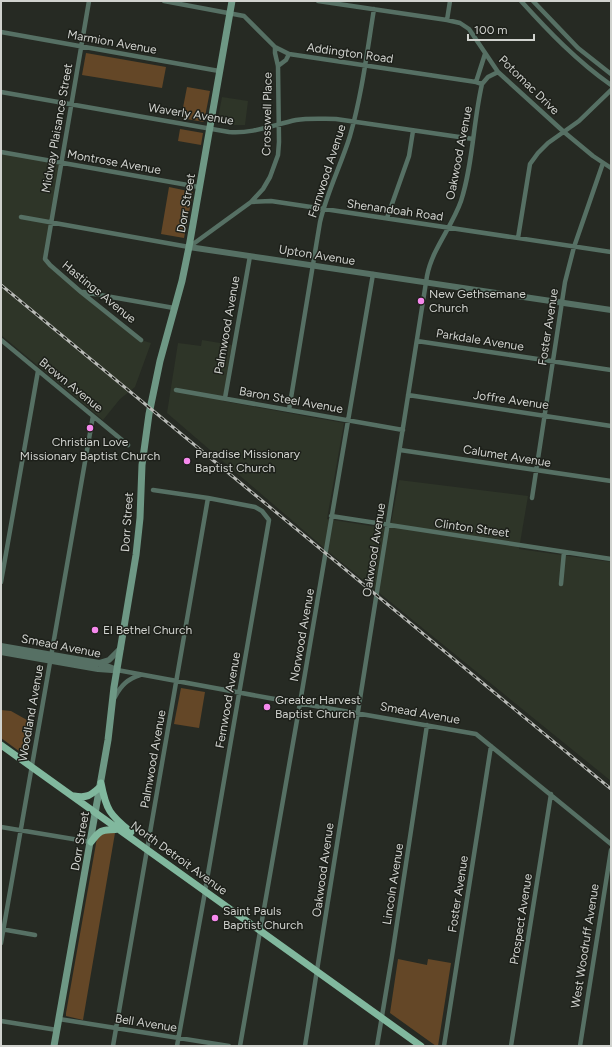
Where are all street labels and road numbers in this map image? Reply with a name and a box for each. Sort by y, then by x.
street label: Marmion Avenue [66,27,158,57]
street label: Addington Road [306,40,394,66]
street label: Potomac Drive [496,53,563,118]
street label: Midway Plaisance Street [39,62,75,194]
street label: Crosswell Place [259,72,275,156]
street label: Waverly Avenue [147,100,235,128]
street label: Oakwood Avenue [443,105,475,201]
street label: Fernwood Avenue [305,122,349,219]
street label: Montrose Avenue [66,147,162,177]
street label: Dorr Street [174,172,198,234]
street label: Shenandoah Road [346,196,444,224]
street label: Upton Avenue [278,242,357,268]
street label: Hastings Avenue [59,258,139,326]
street label: Palmwood Avenue [211,274,243,375]
street label: Foster Avenue [535,287,561,366]
street label: Parkdale Avenue [435,326,525,354]
street label: Brown Avenue [36,355,106,415]
street label: Baron Steel Avenue [238,384,344,416]
street label: Joffre Avenue [472,388,550,412]
street label: Calumet Avenue [462,442,552,470]
street label: Dorr Street [118,491,136,552]
street label: Oakwood Avenue [360,502,388,598]
street label: Clinton Street [434,516,511,540]
street label: Norwood Avenue [287,587,317,683]
street label: Smead Avenue [20,631,102,661]
street label: Fernwood Avenue [213,650,243,749]
street label: Woodland Avenue [16,663,46,762]
street label: Smead Avenue [379,699,461,727]
street label: Palmwood Avenue [137,708,169,809]
street label: Dorr Street [68,810,92,872]
street label: North Detroit Avenue [128,818,230,898]
street label: Oakwood Avenue [309,822,337,918]
street label: Lincoln Avenue [380,842,406,926]
street label: Foster Avenue [445,854,471,933]
street label: Prospect Avenue [507,872,535,965]
street label: West Woodruff Avenue [568,882,602,1009]
street label: Bell Avenue [114,1011,179,1035]

